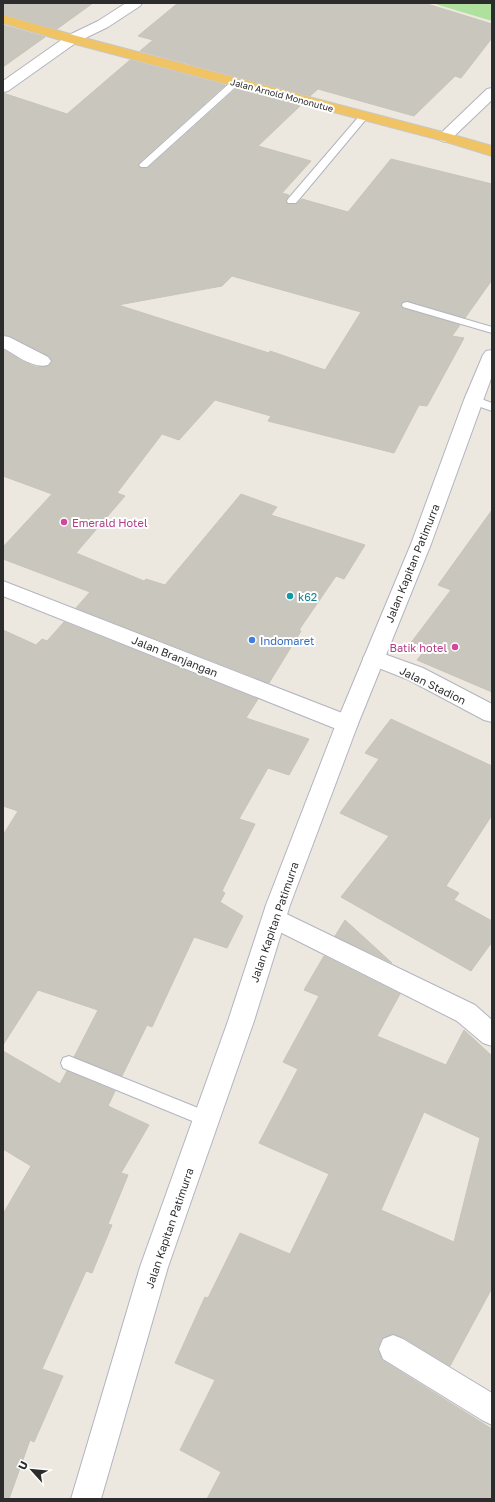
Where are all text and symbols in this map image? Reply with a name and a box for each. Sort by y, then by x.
street label: Jalan Arnold Mononutue [229,76,335,114]
street label: Jalan Kapitan Patimurra [382,502,442,624]
place label: Emerald Hotel [72,516,148,529]
marker: Emerald Hotel [59,517,69,527]
place label: k62 [298,590,317,603]
marker: k62 [285,591,295,601]
street label: Jalan Branjangan [130,633,220,679]
place label: Indomaret [260,634,315,647]
marker: Indomaret [247,635,257,645]
place label: Batik hotel [390,641,447,654]
marker: Batik hotel [450,642,460,652]
street label: Jalan Stadion [398,663,468,707]
street label: Jalan Kapitan Patimurra [247,860,301,984]
street label: Jalan Kapitan Patimurra [142,1166,196,1290]
north arrow [12,1450,52,1490]
text: U [15,1459,30,1472]

